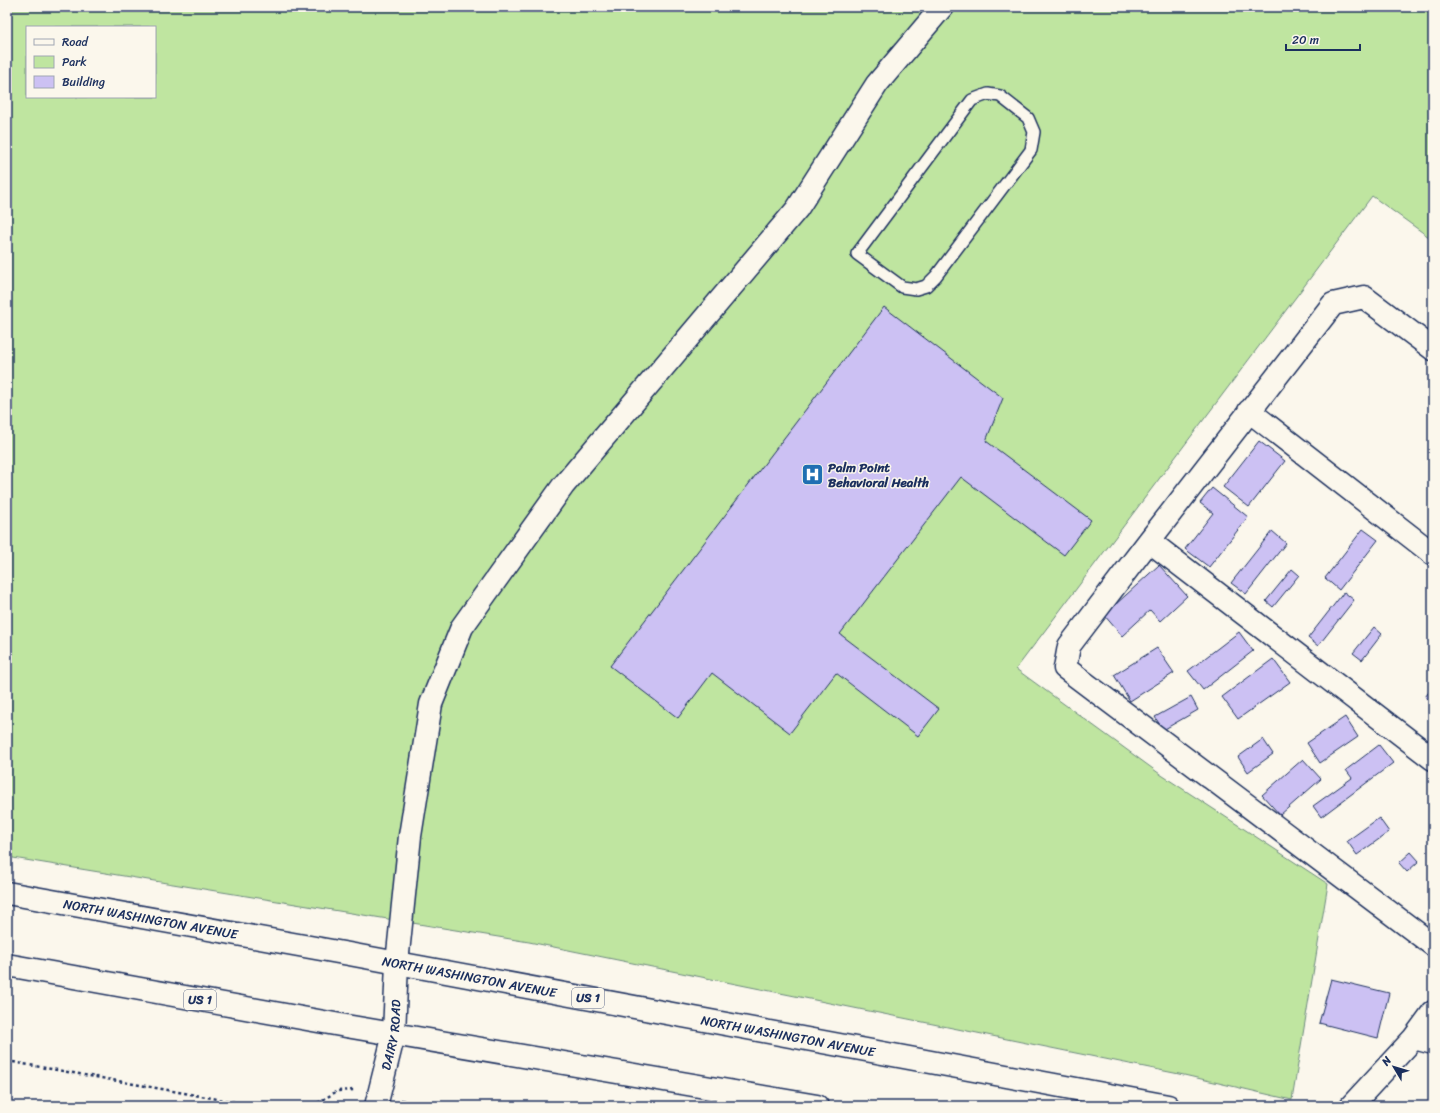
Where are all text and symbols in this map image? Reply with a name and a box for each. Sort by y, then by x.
legend [26,26,156,98]
scale bar [1286,26,1360,52]
text: 20 m [1292,29,1319,51]
text: Road [62,31,89,53]
text: Park [62,51,87,73]
text: Building [62,71,105,93]
place label: Palm Point Behavioral Health [828,456,929,494]
hospital icon: Palm Point Behavioral Health [799,461,825,487]
street label: NORTH WASHINGTON AVENUE [62,892,241,946]
street label: NORTH WASHINGTON AVENUE [380,949,559,1004]
road number: US 1 [572,988,604,1008]
road number: US 1 [184,990,216,1010]
street label: DAIRY ROAD [374,999,407,1073]
street label: NORTH WASHINGTON AVENUE [699,1009,878,1064]
north arrow [1374,1047,1414,1087]
text: N [1376,1052,1397,1071]

